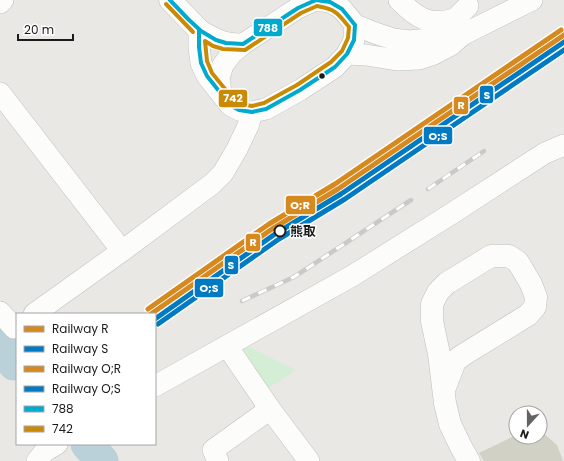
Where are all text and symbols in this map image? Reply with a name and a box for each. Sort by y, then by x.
scale bar [18,16,73,42]
line badge: 788 [253,18,283,37]
text: 788 [258,20,278,36]
text: 20 m [24,21,54,38]
unlabelled marker [317,71,327,81]
line badge: S [479,85,494,104]
text: S [484,87,491,103]
line badge: 742 [218,89,248,108]
text: 742 [223,90,243,106]
line badge: R [453,96,469,115]
text: R [457,97,465,113]
line badge: O;S [423,126,453,145]
text: O;S [428,128,448,144]
line badge: O;R [285,195,316,215]
text: O;R [290,197,310,213]
place label: 熊取 [290,222,316,241]
marker: 熊取 [273,224,287,238]
line badge: R [245,233,261,252]
text: R [249,234,257,250]
line badge: S [224,255,239,275]
text: S [228,257,235,273]
line badge: O;S [194,278,224,298]
text: O;S [199,280,219,296]
legend [16,313,156,445]
text: Railway R [52,320,109,337]
text: Railway S [52,340,108,357]
text: Railway O;R [52,360,121,377]
text: Railway O;S [52,380,121,397]
text: 788 [52,400,74,417]
north arrow [508,405,548,445]
text: 742 [52,420,73,437]
text: N [518,425,531,443]

